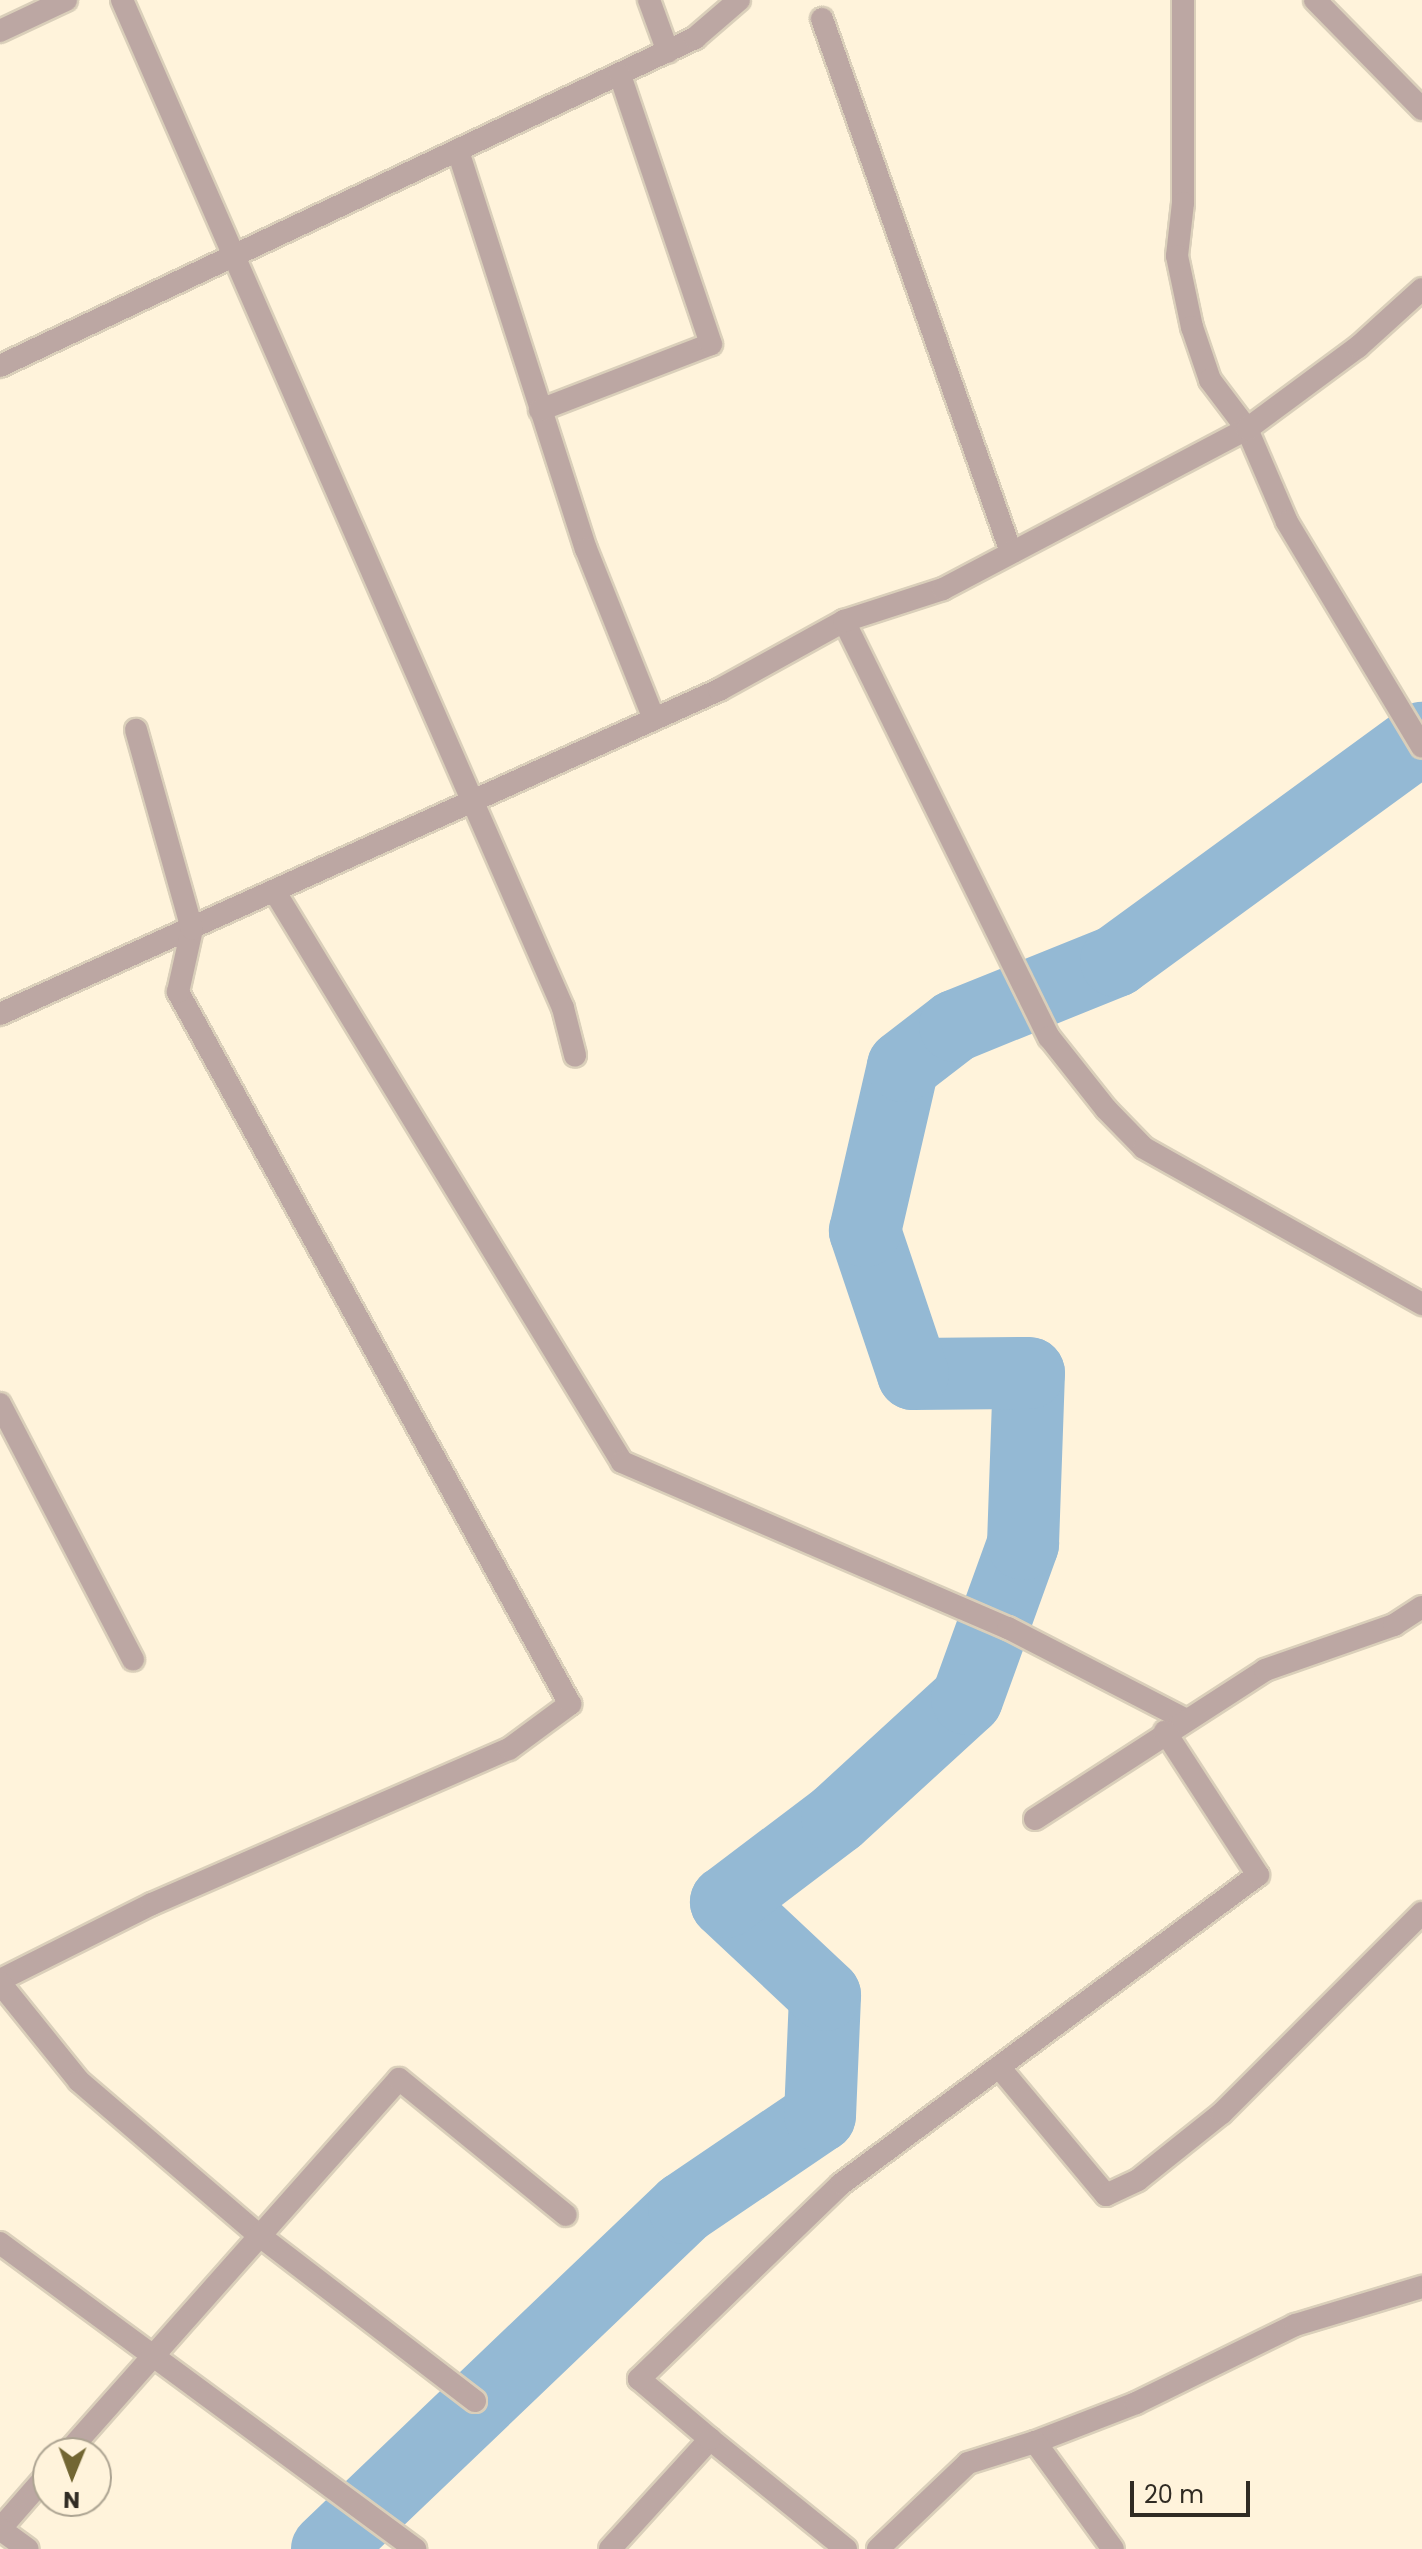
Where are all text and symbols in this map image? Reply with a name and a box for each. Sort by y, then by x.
north arrow [32,2437,112,2517]
scale bar [1134,2465,1254,2515]
text: 20 m [1144,2478,1204,2511]
text: N [63,2484,80,2515]

